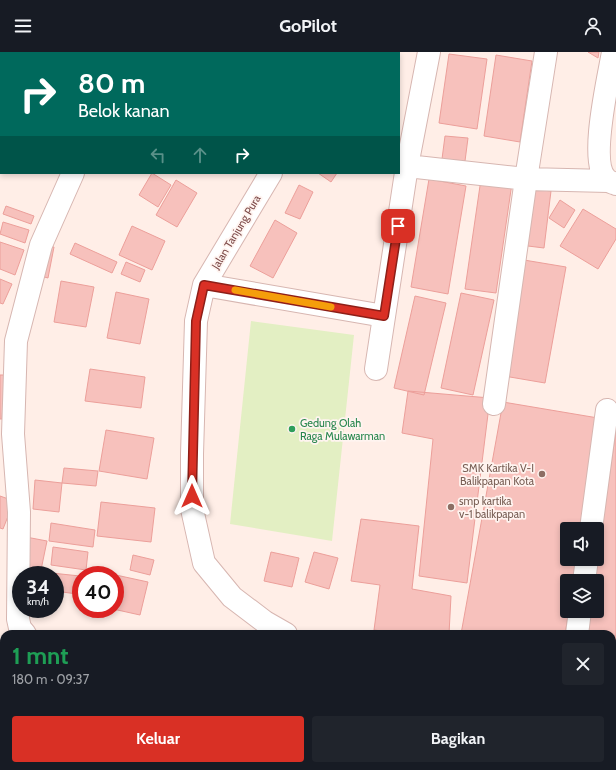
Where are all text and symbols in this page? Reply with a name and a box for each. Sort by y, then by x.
icon: menu [12,15,34,37]
text: GoPilot [279,15,337,37]
icon: person [582,15,604,37]
text: 80 m [78,66,145,100]
icon: right [12,68,64,120]
text: Belok kanan [78,100,170,122]
icon: left [147,144,169,166]
icon: ahead [189,144,211,166]
icon: right [231,144,253,166]
street label: Jalan Tanjung Pura [208,192,264,272]
pin [381,209,415,243]
icon: arrive [387,215,409,237]
place label: Gedung Olah Raga Mulawarman [300,416,385,443]
marker: Gedung Olah Raga Mulawarman [287,424,297,434]
place label: SMK Kartika V-I Balikpapan Kota [460,461,535,488]
marker: SMK Kartika V-I Balikpapan Kota [537,469,547,479]
position arrow [171,475,213,517]
place label: smp kartika v-1 balikpapan [459,494,525,521]
marker: smp kartika v-1 balikpapan [446,502,456,512]
map controls [560,522,604,618]
button: sound [560,522,604,566]
speed limit sign: 40 [72,566,124,618]
button: layers [560,574,604,618]
text: 34 [26,575,50,599]
text: km/h [27,595,49,608]
text: 1 mnt [12,641,68,670]
button: close [562,643,604,685]
text: 180 m · 09:37 [12,671,89,687]
button: Keluar [12,716,304,762]
button: Bagikan [312,716,604,762]

